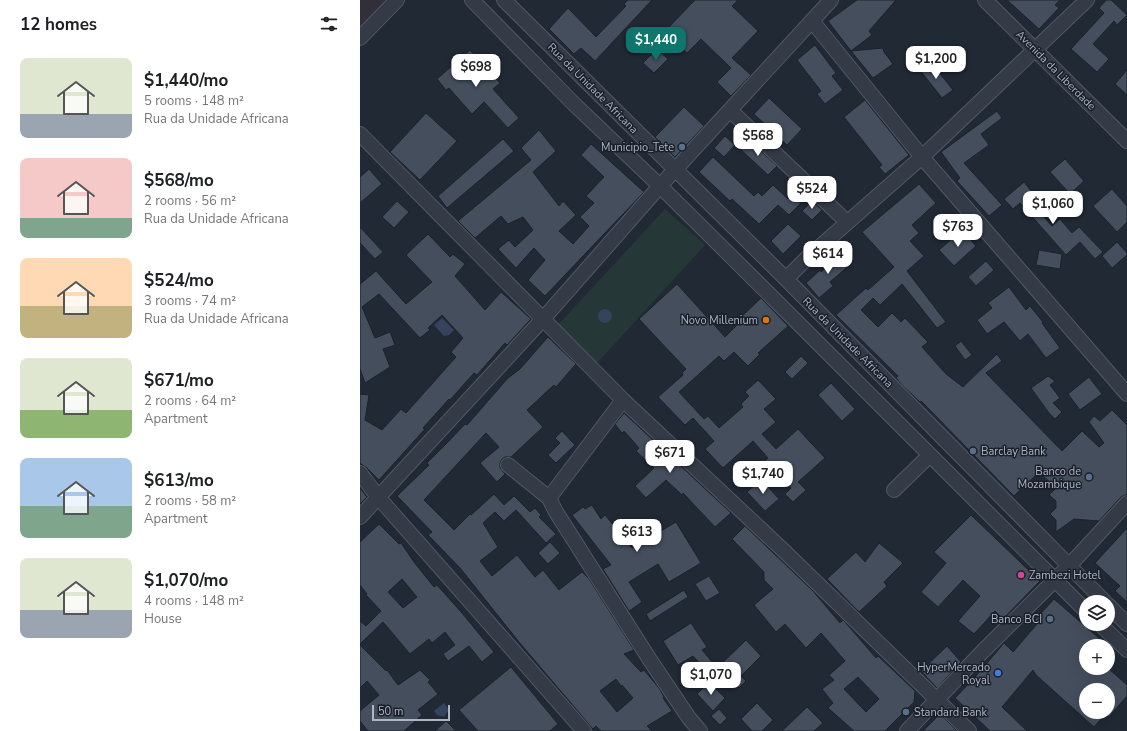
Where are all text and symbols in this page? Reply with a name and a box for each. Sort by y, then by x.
text: 12 homes [20,13,97,36]
icon: filters [318,13,340,35]
pin: $1,440 [623,27,689,61]
street label: Avenida da Liberdade [1012,27,1099,114]
text: $1,440 [635,31,677,49]
street label: Rua da Unidade Africana [544,40,641,137]
pin: $1,200 [903,46,969,80]
text: $1,200 [915,50,957,68]
pin: $698 [452,54,500,88]
text: $698 [460,58,492,76]
text: $1,440/mo [144,69,228,92]
icon: home [52,74,100,122]
text: 5 rooms · 148 m² [144,92,244,110]
text: Rua da Unidade Africana [144,110,289,128]
pin: $568 [734,123,782,157]
text: $568 [742,127,774,145]
place label: Municipio_Tete [601,140,674,155]
marker: Municipio_Tete [677,142,687,152]
text: $568/mo [144,169,214,192]
icon: home [52,174,100,222]
pin: $524 [788,176,836,210]
text: $524 [796,180,828,198]
pin: $1,060 [1020,191,1086,225]
text: 2 rooms · 56 m² [144,192,236,210]
text: $1,060 [1032,195,1074,213]
text: Rua da Unidade Africana [144,210,289,228]
pin: $763 [934,214,982,248]
text: $763 [942,218,974,236]
pin: $614 [804,241,852,275]
text: $614 [812,245,844,263]
text: $524/mo [144,269,214,292]
icon: home [52,274,100,322]
text: 3 rooms · 74 m² [144,292,236,310]
street label: Rua da Unidade Africana [799,294,896,391]
text: Rua da Unidade Africana [144,310,289,328]
place label: Novo Millenium [681,313,758,328]
marker: Novo Millenium [761,315,771,325]
text: $671/mo [144,369,214,392]
icon: home [52,374,100,422]
text: 2 rooms · 64 m² [144,392,236,410]
text: Apartment [144,410,207,428]
pin: $671 [646,440,694,474]
text: $671 [654,444,686,462]
place label: Barclay Bank [981,444,1046,459]
marker: Barclay Bank [968,446,978,456]
pin: $1,740 [730,461,796,495]
place label: Banco de Mozambique [1018,464,1081,492]
text: $1,740 [742,465,784,483]
text: $613/mo [144,469,214,492]
marker: Banco de Mozambique [1084,472,1094,482]
icon: home [52,474,100,522]
text: 2 rooms · 58 m² [144,492,236,510]
text: Apartment [144,510,207,528]
pin: $613 [613,519,661,553]
text: $613 [621,523,653,541]
place label: Zambezi Hotel [1029,568,1101,583]
text: $1,070/mo [144,569,228,592]
marker: Zambezi Hotel [1016,570,1026,580]
icon: home [52,574,100,622]
text: 4 rooms · 148 m² [144,592,244,610]
map controls [1079,595,1115,719]
button: layers [1079,595,1115,631]
text: House [144,610,182,628]
place label: Banco BCI [991,612,1042,627]
marker: Banco BCI [1045,614,1055,624]
button: + [1079,639,1115,675]
place label: HyperMercado Royal [917,660,991,688]
pin: $1,070 [678,662,744,696]
text: $1,070 [690,666,732,684]
marker: HyperMercado Royal [993,668,1003,678]
button: − [1079,683,1115,719]
scale bar [372,703,450,722]
text: 50 m [378,704,403,719]
place label: Standard Bank [914,705,988,720]
marker: Standard Bank [901,707,911,717]

